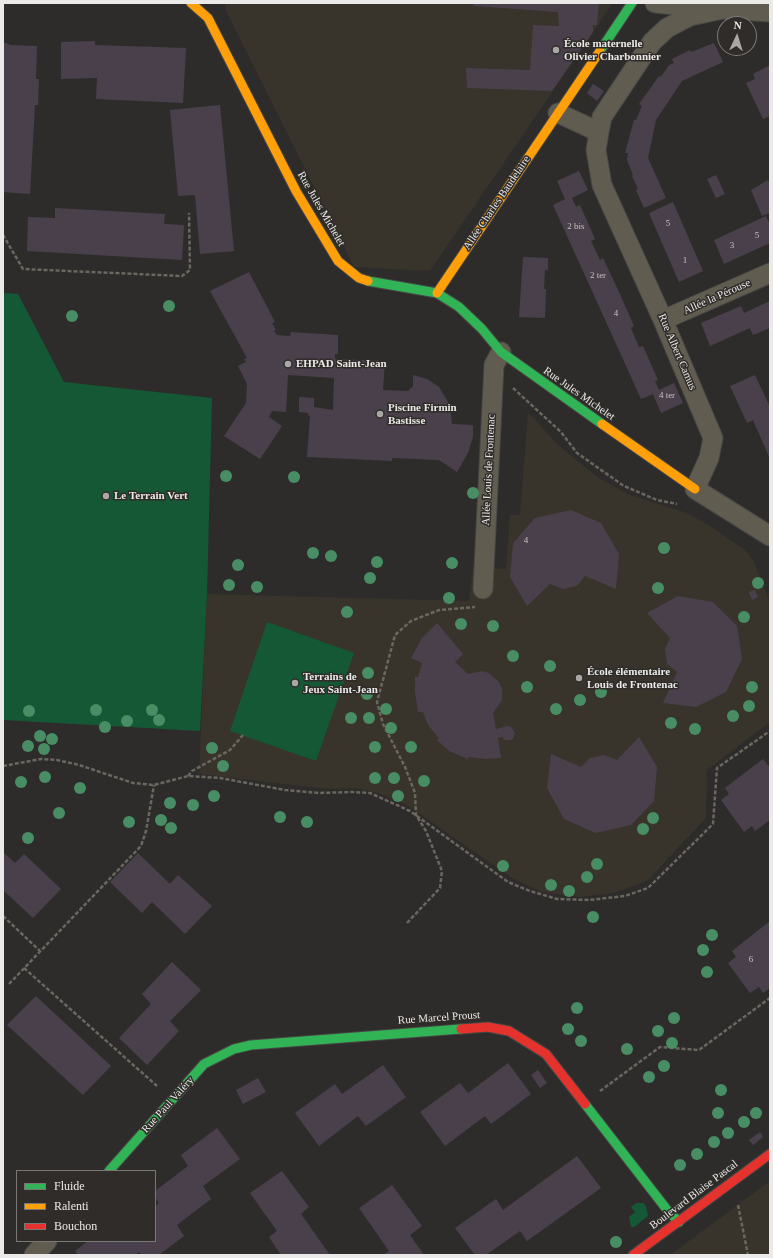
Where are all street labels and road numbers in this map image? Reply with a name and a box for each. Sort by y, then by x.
street label: Allée Charles Baudelaire [461,153,533,253]
street label: Rue Jules Michelet [294,169,348,249]
street label: Allée la Pérouse [681,276,753,318]
street label: Rue Albert Camus [655,312,699,392]
street label: Rue Jules Michelet [541,364,617,424]
street label: Allée Louis de Frontenac [479,414,499,526]
street label: Rue Marcel Proust [397,1009,481,1027]
street label: Rue Paul Valéry [139,1074,197,1136]
street label: Boulevard Blaise Pascal [647,1158,741,1232]

